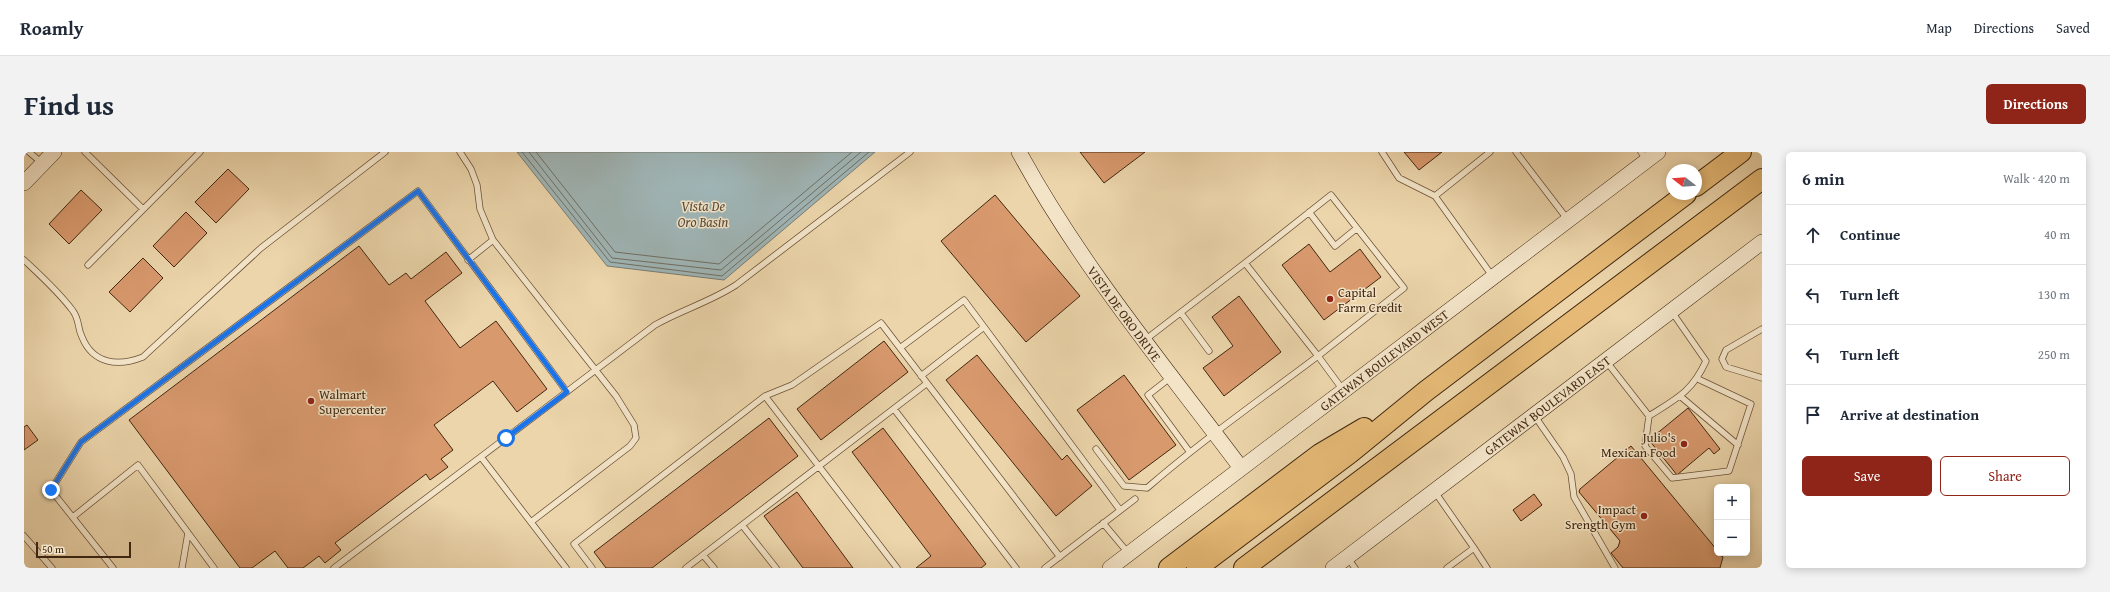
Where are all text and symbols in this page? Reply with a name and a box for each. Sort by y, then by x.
text: Roamly [20,14,84,42]
text: Map [1926,18,1952,38]
text: Directions [1974,18,2034,38]
text: Saved [2056,18,2090,38]
text: Find us [24,84,114,125]
button: Directions [1986,84,2086,124]
north arrow [1666,164,1702,200]
text: 6 min [1802,166,1844,191]
text: Walk · 420 m [2003,169,2070,188]
water label: Vista De Oro Basin [678,196,728,232]
icon: ahead [1802,224,1824,246]
text: Continue [1840,224,1901,245]
text: 40 m [2044,225,2070,244]
street label: VISTA DE ORO DRIVE [1083,262,1166,366]
place label: Capital Farm Credit [1338,283,1403,317]
icon: left [1802,284,1824,306]
text: Turn left [1840,284,1899,305]
text: 130 m [2038,285,2070,304]
marker: Capital Farm Credit [1325,294,1335,304]
street label: GATEWAY BOULEVARD WEST [1316,305,1453,416]
icon: left [1802,344,1824,366]
text: Turn left [1840,344,1899,365]
text: 250 m [2038,345,2070,364]
street label: GATEWAY BOULEVARD EAST [1480,351,1615,460]
place label: Walmart Supercenter [319,385,387,419]
marker: Walmart Supercenter [306,396,316,406]
icon: arrive [1802,404,1824,426]
text: Arrive at destination [1840,404,1979,425]
place label: Julio's Mexican Food [1601,428,1676,462]
route start [497,429,515,447]
marker: Julio's Mexican Food [1679,439,1689,449]
button: Save [1802,456,1932,496]
button: Share [1940,456,2070,496]
route end [42,481,60,499]
map controls [1714,484,1750,556]
button: + [1714,484,1750,520]
place label: Impact Srength Gym [1565,500,1636,534]
marker: Impact Srength Gym [1639,511,1649,521]
button: − [1714,520,1750,556]
scale bar [36,540,131,559]
text: 50 m [42,541,64,557]

